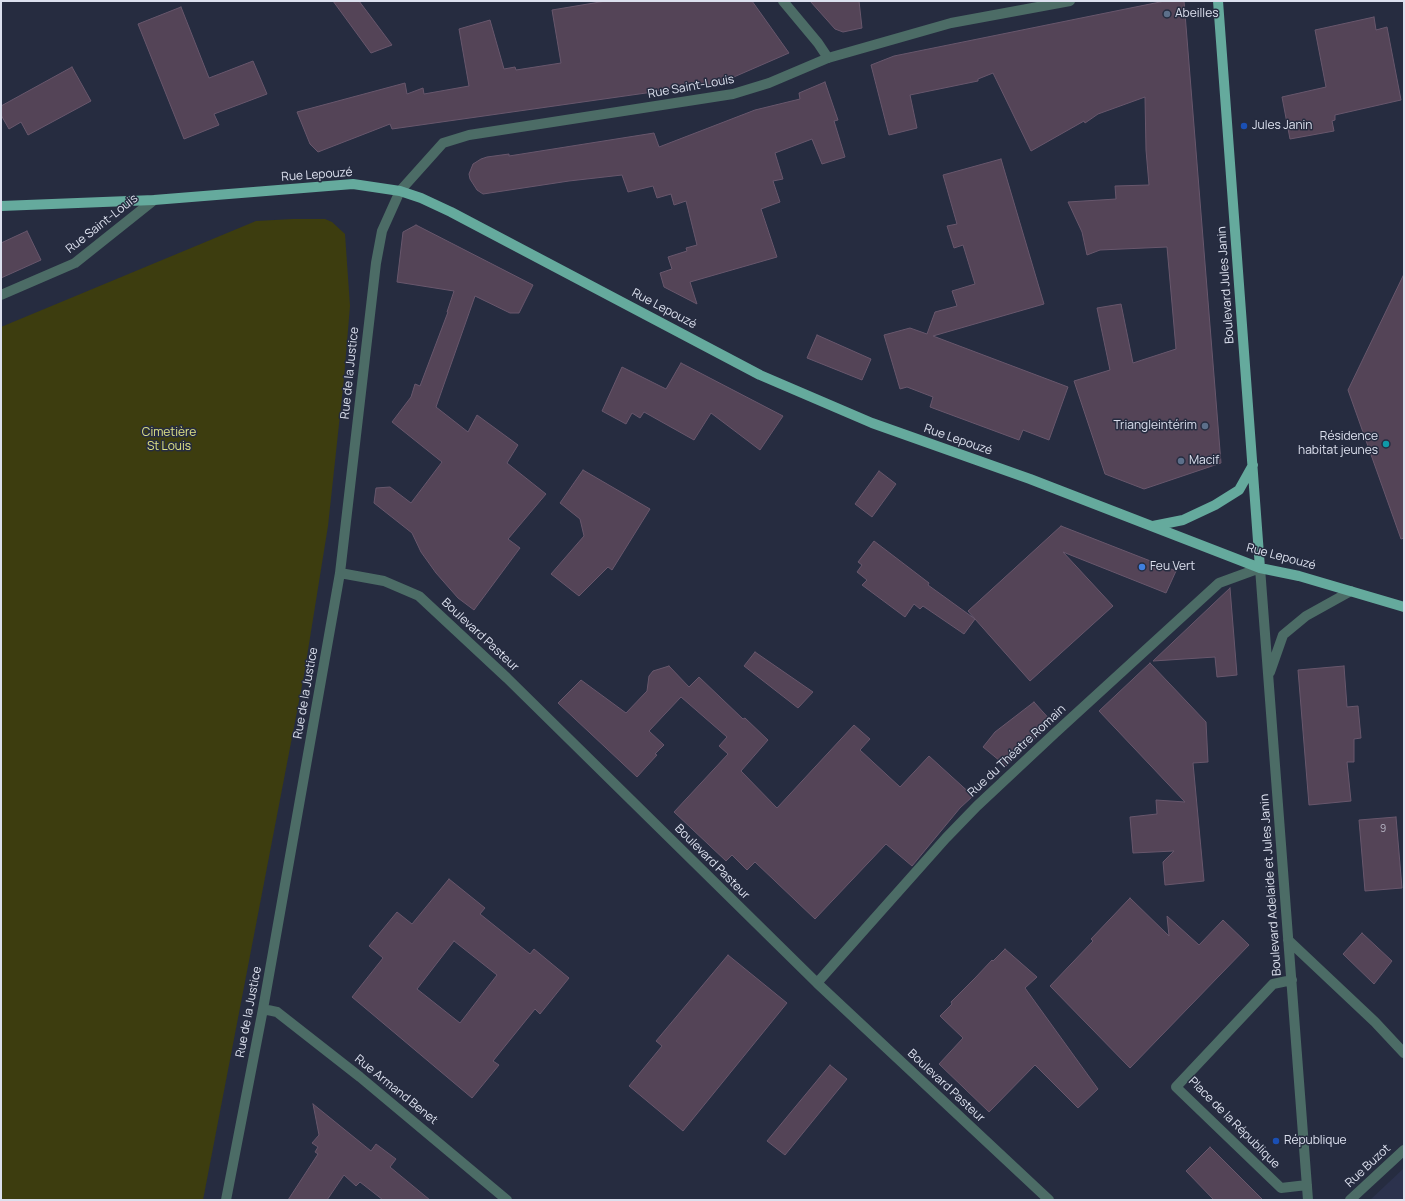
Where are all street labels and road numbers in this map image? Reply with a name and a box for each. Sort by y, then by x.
street label: Rue Saint-Louis [647,72,735,102]
street label: Rue Lepouzé [281,165,353,185]
street label: Rue Saint-Louis [63,191,141,257]
street label: Boulevard Jules Janin [1215,226,1237,344]
street label: Rue Lepouzé [629,286,699,332]
street label: Rue de la Justice [338,326,362,420]
street label: Rue Lepouzé [922,422,994,458]
street label: Rue Lepouzé [1245,541,1317,573]
street label: Boulevard Pasteur [438,596,522,674]
street label: Rue de la Justice [291,646,321,740]
street label: Rue du Théatre Romain [965,702,1069,800]
street label: Boulevard Adelaide et Jules Janin [1257,793,1285,977]
street label: Boulevard Pasteur [671,821,753,903]
street label: Rue de la Justice [233,965,265,1059]
street label: Boulevard Pasteur [904,1047,988,1125]
street label: Rue Armand Benet [352,1052,440,1128]
street label: Place de la République [1185,1074,1283,1172]
street label: Rue Buzot [1342,1142,1394,1190]

